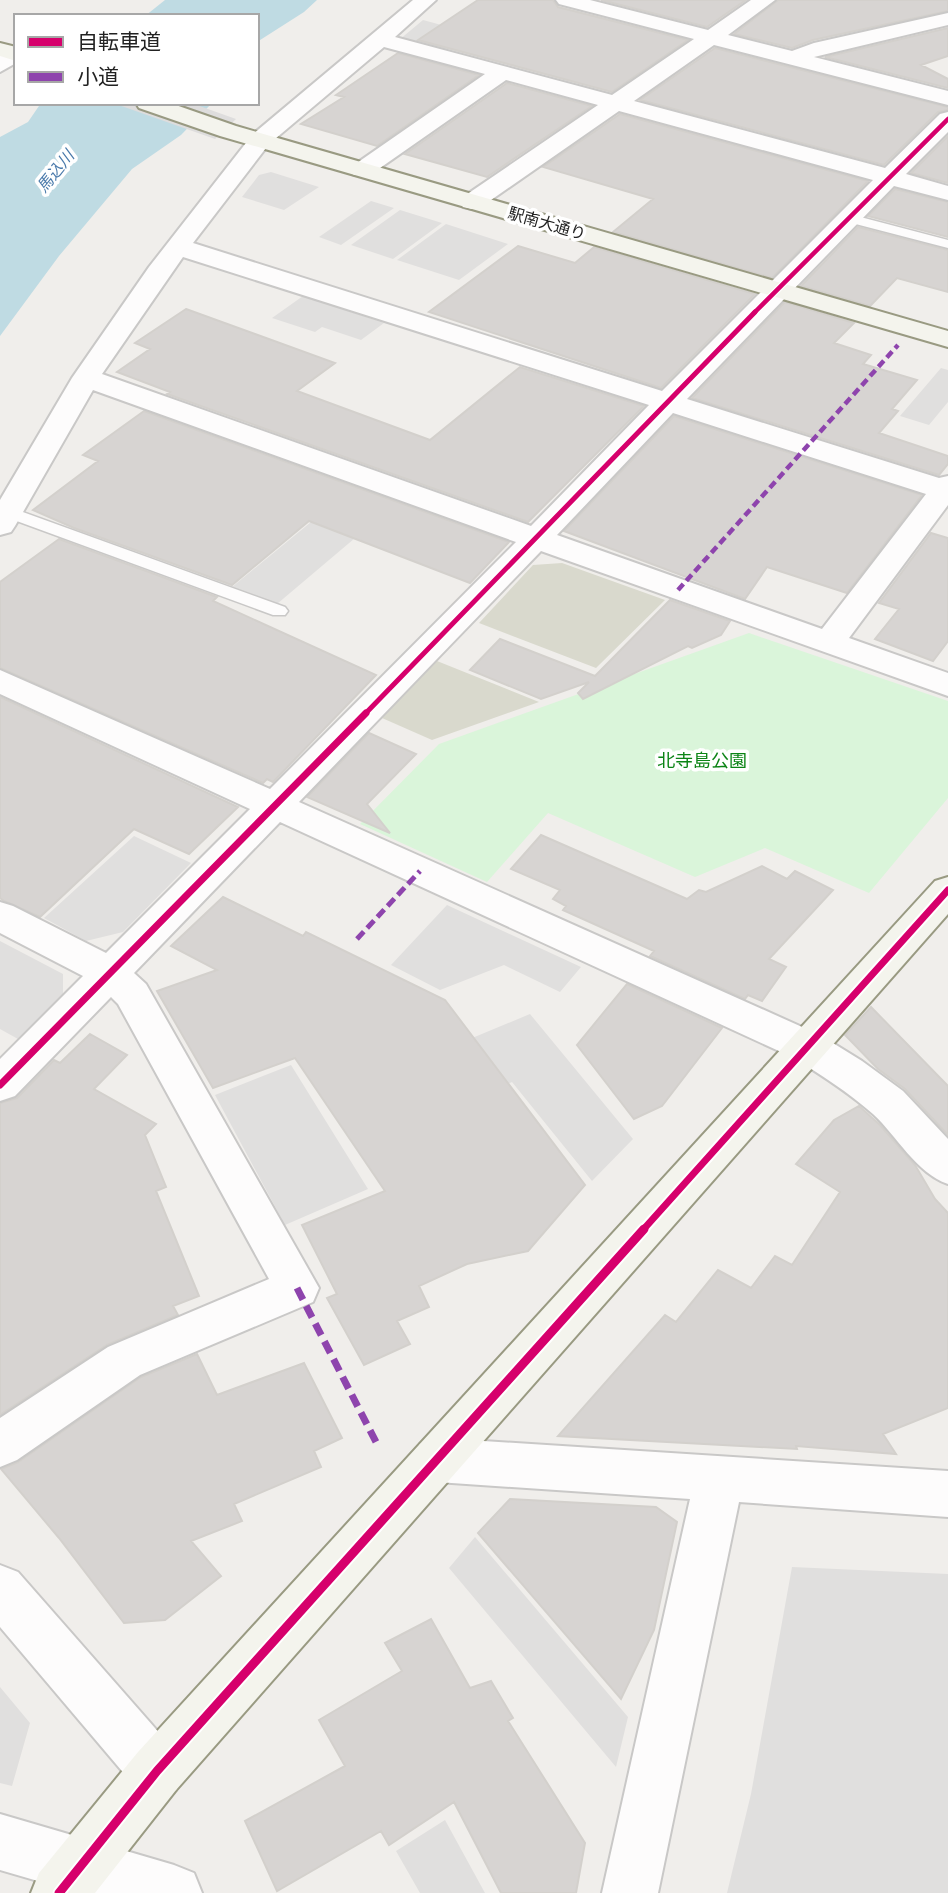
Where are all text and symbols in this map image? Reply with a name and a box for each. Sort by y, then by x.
legend [14,14,259,105]
text: 自転車道 [77,28,161,55]
text: 小道 [77,63,119,90]
water label: 馬込川 [32,145,79,196]
street label: 駅南大通り [506,202,588,244]
park label: 北寺島公園 [657,749,747,772]

